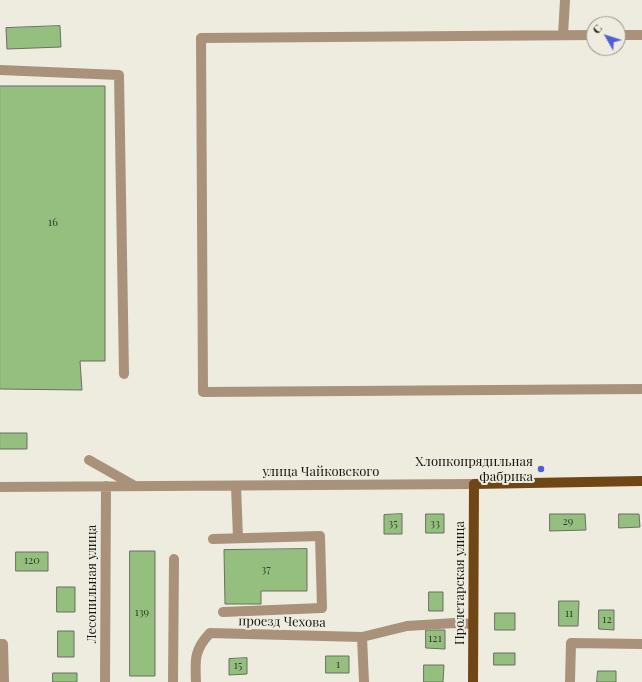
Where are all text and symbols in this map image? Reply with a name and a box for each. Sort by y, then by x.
north arrow [586,16,626,56]
text: С [589,21,605,37]
house number: 16 [48,216,58,230]
place label: Хлопкопрядильная фабрика [415,454,533,485]
street label: улица Чайковского [263,464,379,480]
marker: Хлопкопрядильная фабрика [536,464,546,474]
house number: 29 [563,515,573,529]
house number: 35 [388,517,398,531]
house number: 33 [430,517,440,531]
street label: Пролетарская улица [452,521,468,645]
street label: Лесопильная улица [84,525,100,643]
house number: 120 [24,554,40,568]
house number: 37 [261,563,271,577]
house number: 139 [135,606,149,620]
house number: 11 [565,607,573,621]
street label: проезд Чехова [238,613,326,631]
house number: 12 [602,613,612,627]
house number: 121 [428,632,442,646]
house number: 1 [336,658,340,672]
house number: 15 [234,659,242,673]

